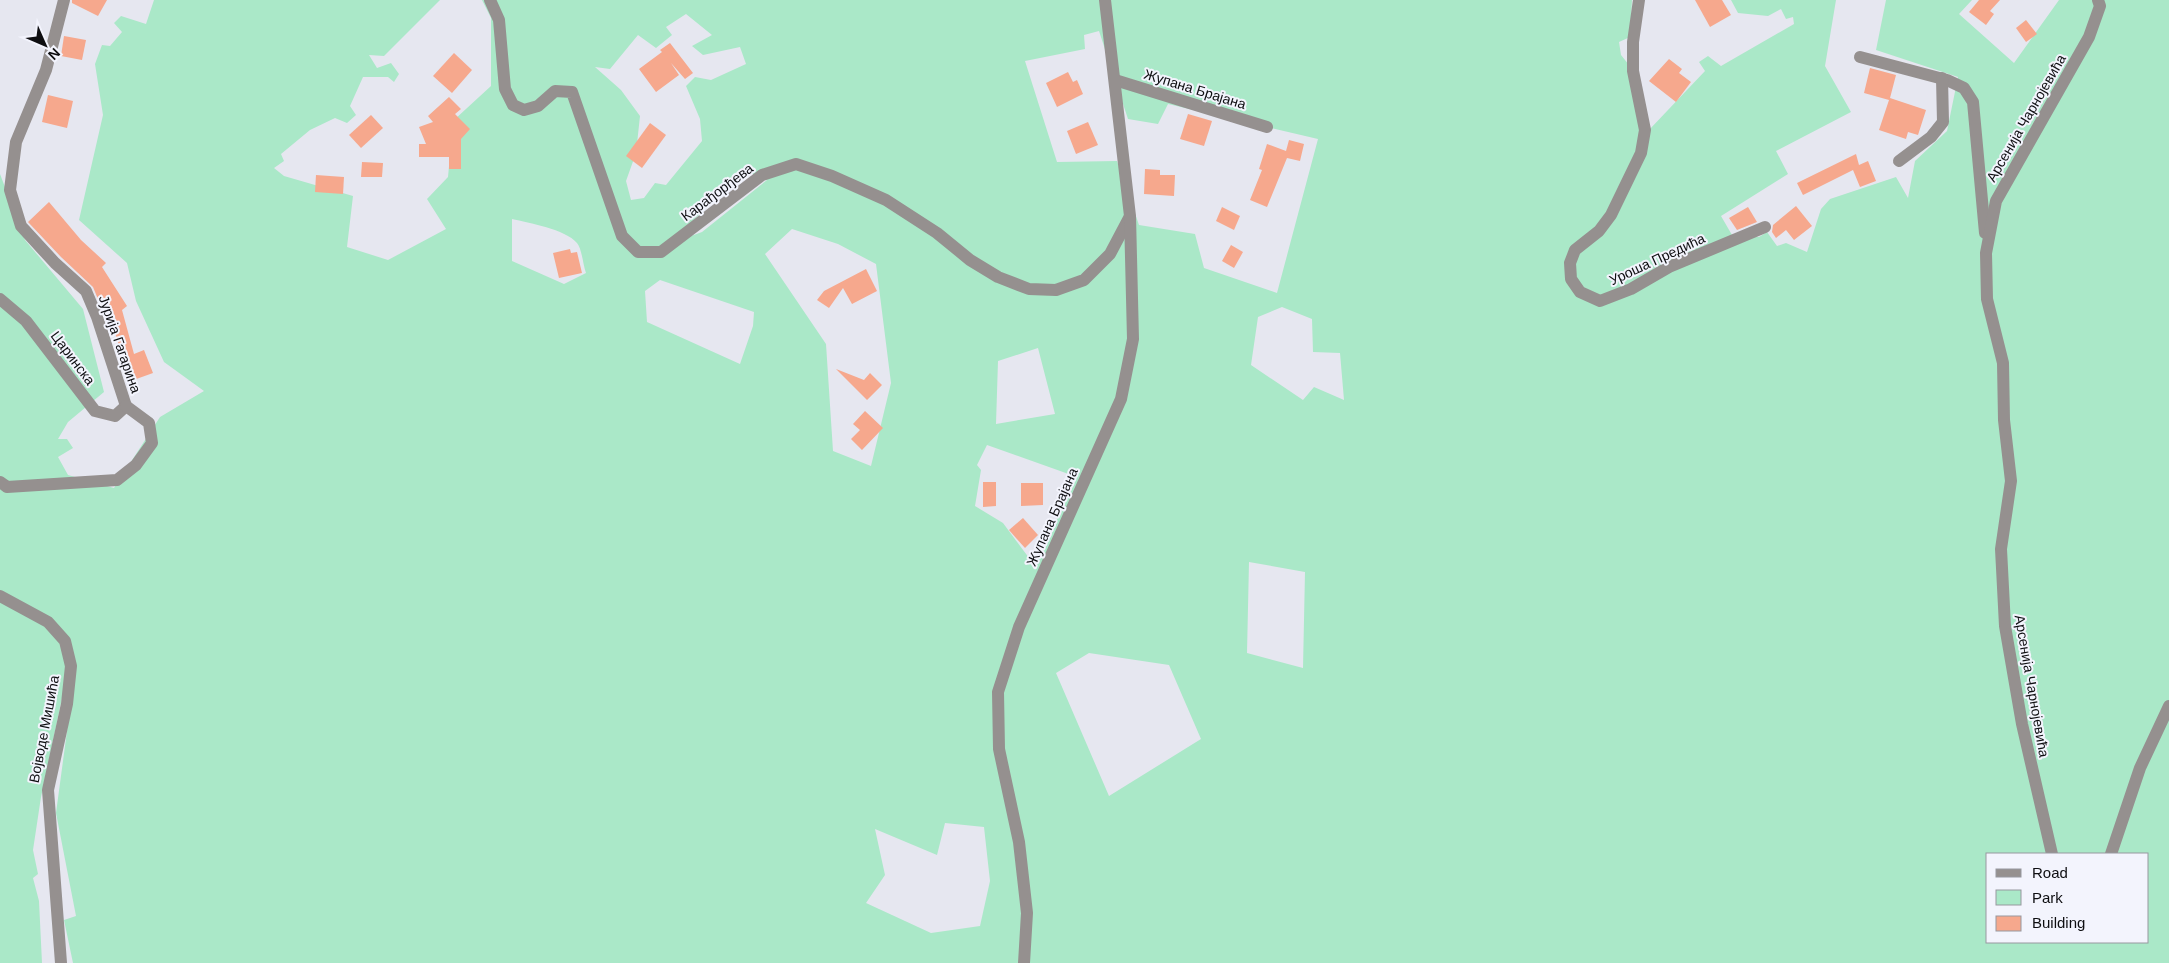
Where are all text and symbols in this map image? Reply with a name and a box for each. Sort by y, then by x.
north arrow [20,20,70,70]
text: N [45,45,63,63]
street label: Арсенија Чарнојевића [1983,51,2069,185]
street label: Жупана Брајана [1142,66,1248,112]
street label: Карађорђева [678,160,756,224]
street label: Уроша Предића [1607,230,1708,288]
street label: Јурија Гагарина [96,293,144,395]
street label: Царинска [48,328,98,388]
street label: Жупана Брајана [1023,465,1081,569]
street label: Арсенија Чарнојевића [2012,614,2052,759]
street label: Војводе Мишића [26,674,62,784]
legend [1986,853,2149,943]
text: Road [2032,864,2068,881]
text: Park [2032,889,2063,906]
text: Building [2032,914,2085,931]

